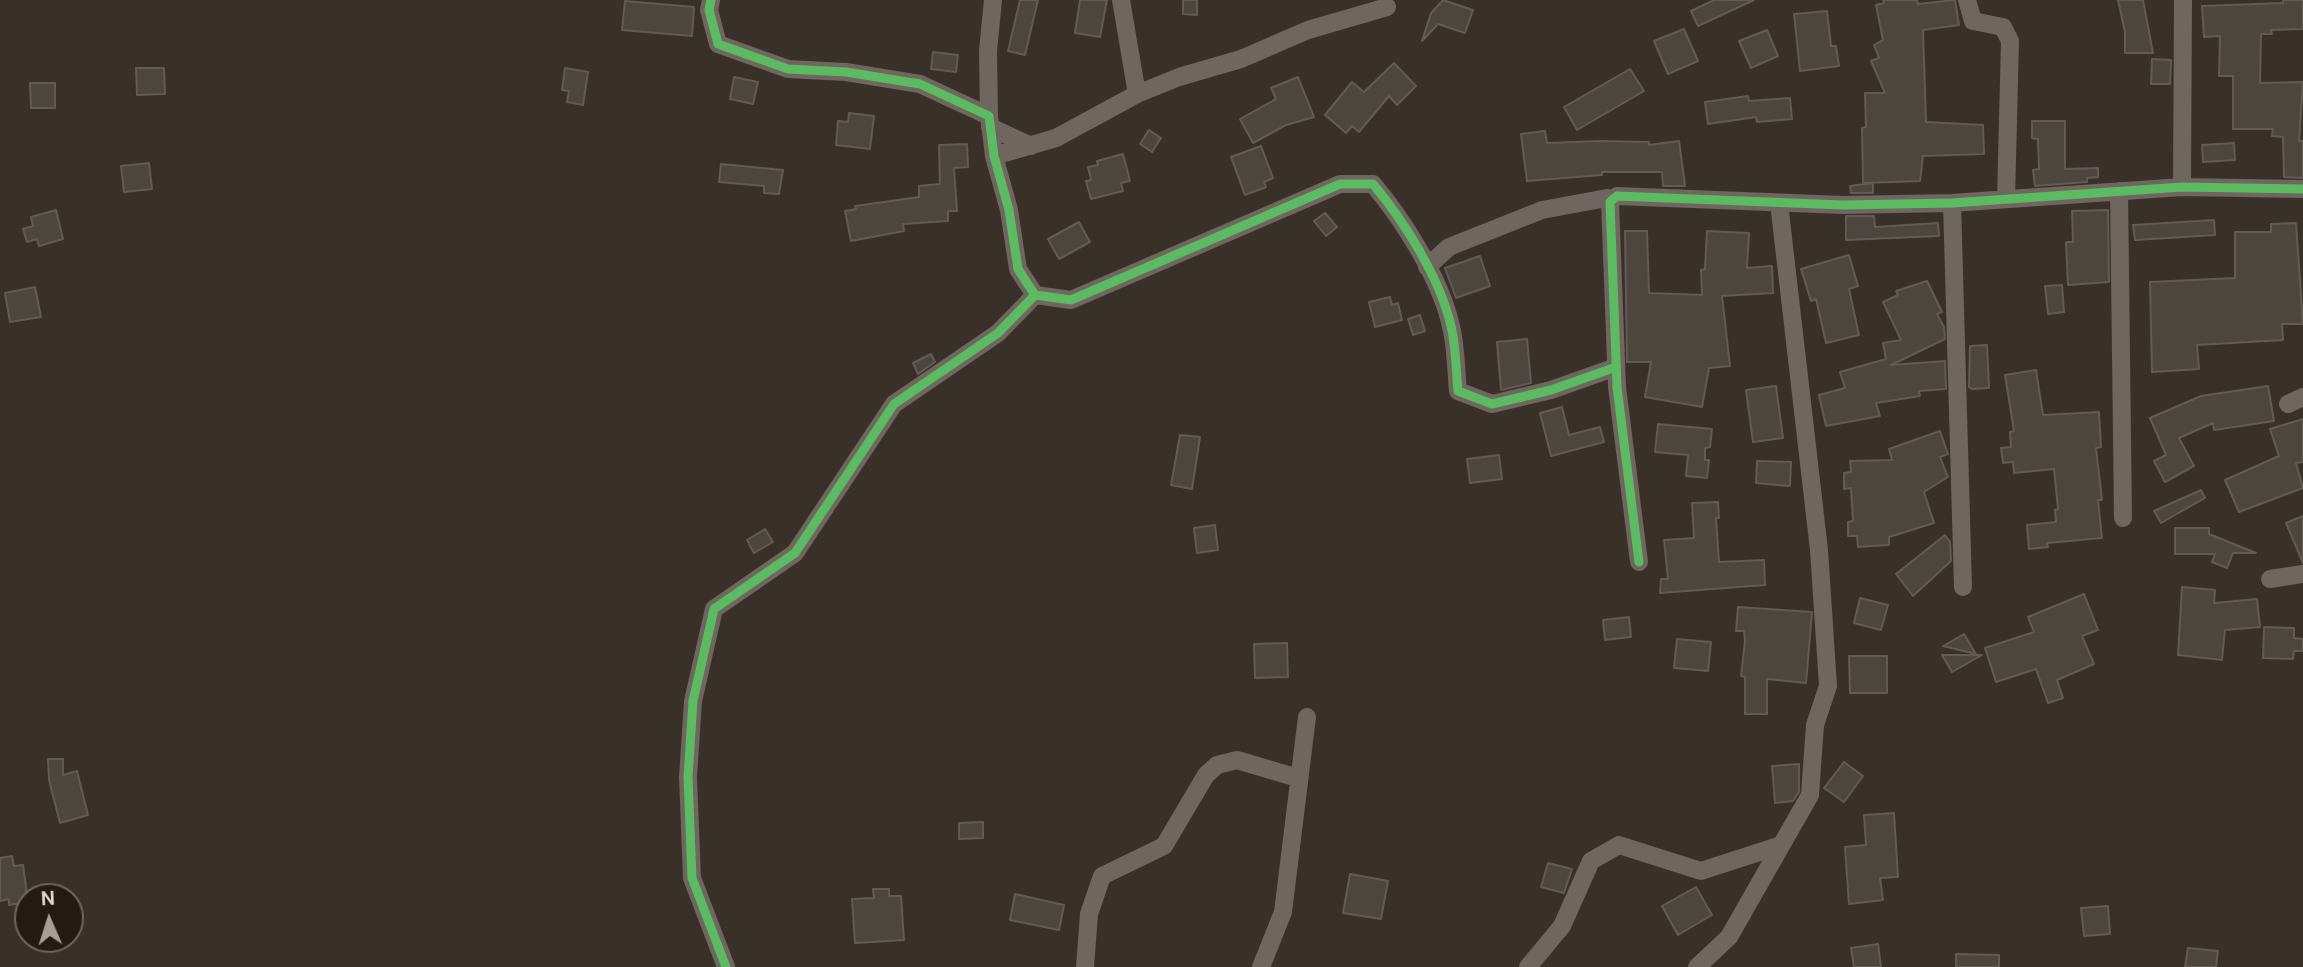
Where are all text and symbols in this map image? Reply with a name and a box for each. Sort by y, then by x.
north arrow [14,883,84,953]
text: N [40,886,56,911]

